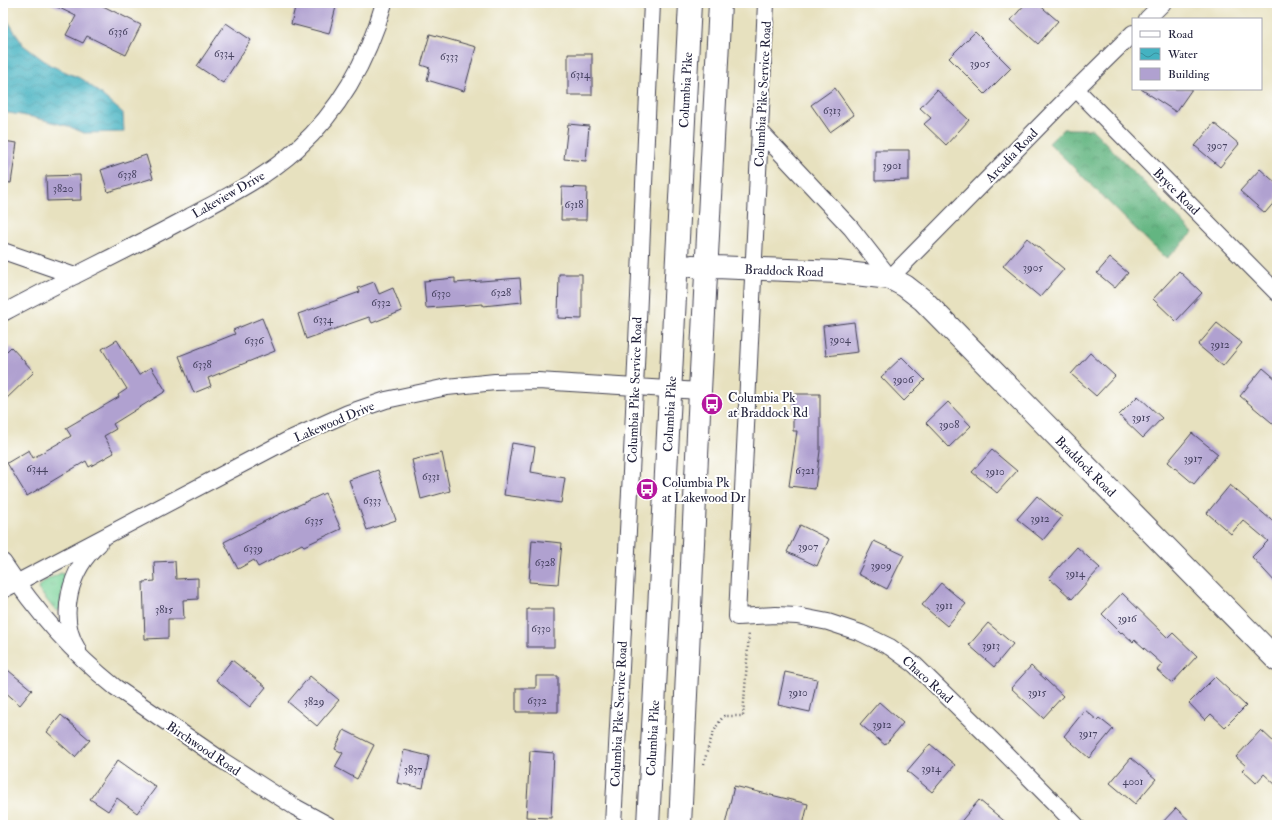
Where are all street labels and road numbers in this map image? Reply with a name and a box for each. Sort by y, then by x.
street label: Columbia Pike Service Road [751,20,775,167]
street label: Columbia Pike [676,51,696,128]
street label: Arcadia Road [981,125,1042,187]
street label: Bryce Road [1149,165,1203,220]
street label: Lakeview Drive [189,167,268,222]
street label: Braddock Road [744,262,824,280]
street label: Columbia Pike Service Road [624,316,646,463]
street label: Columbia Pike [660,375,680,452]
street label: Lakewood Drive [292,398,377,446]
street label: Braddock Road [1052,433,1119,501]
street label: Columbia Pike Service Road [607,640,631,787]
street label: Chaco Road [899,653,957,707]
street label: Columbia Pike [643,699,663,776]
street label: Birchwood Road [164,718,244,780]

